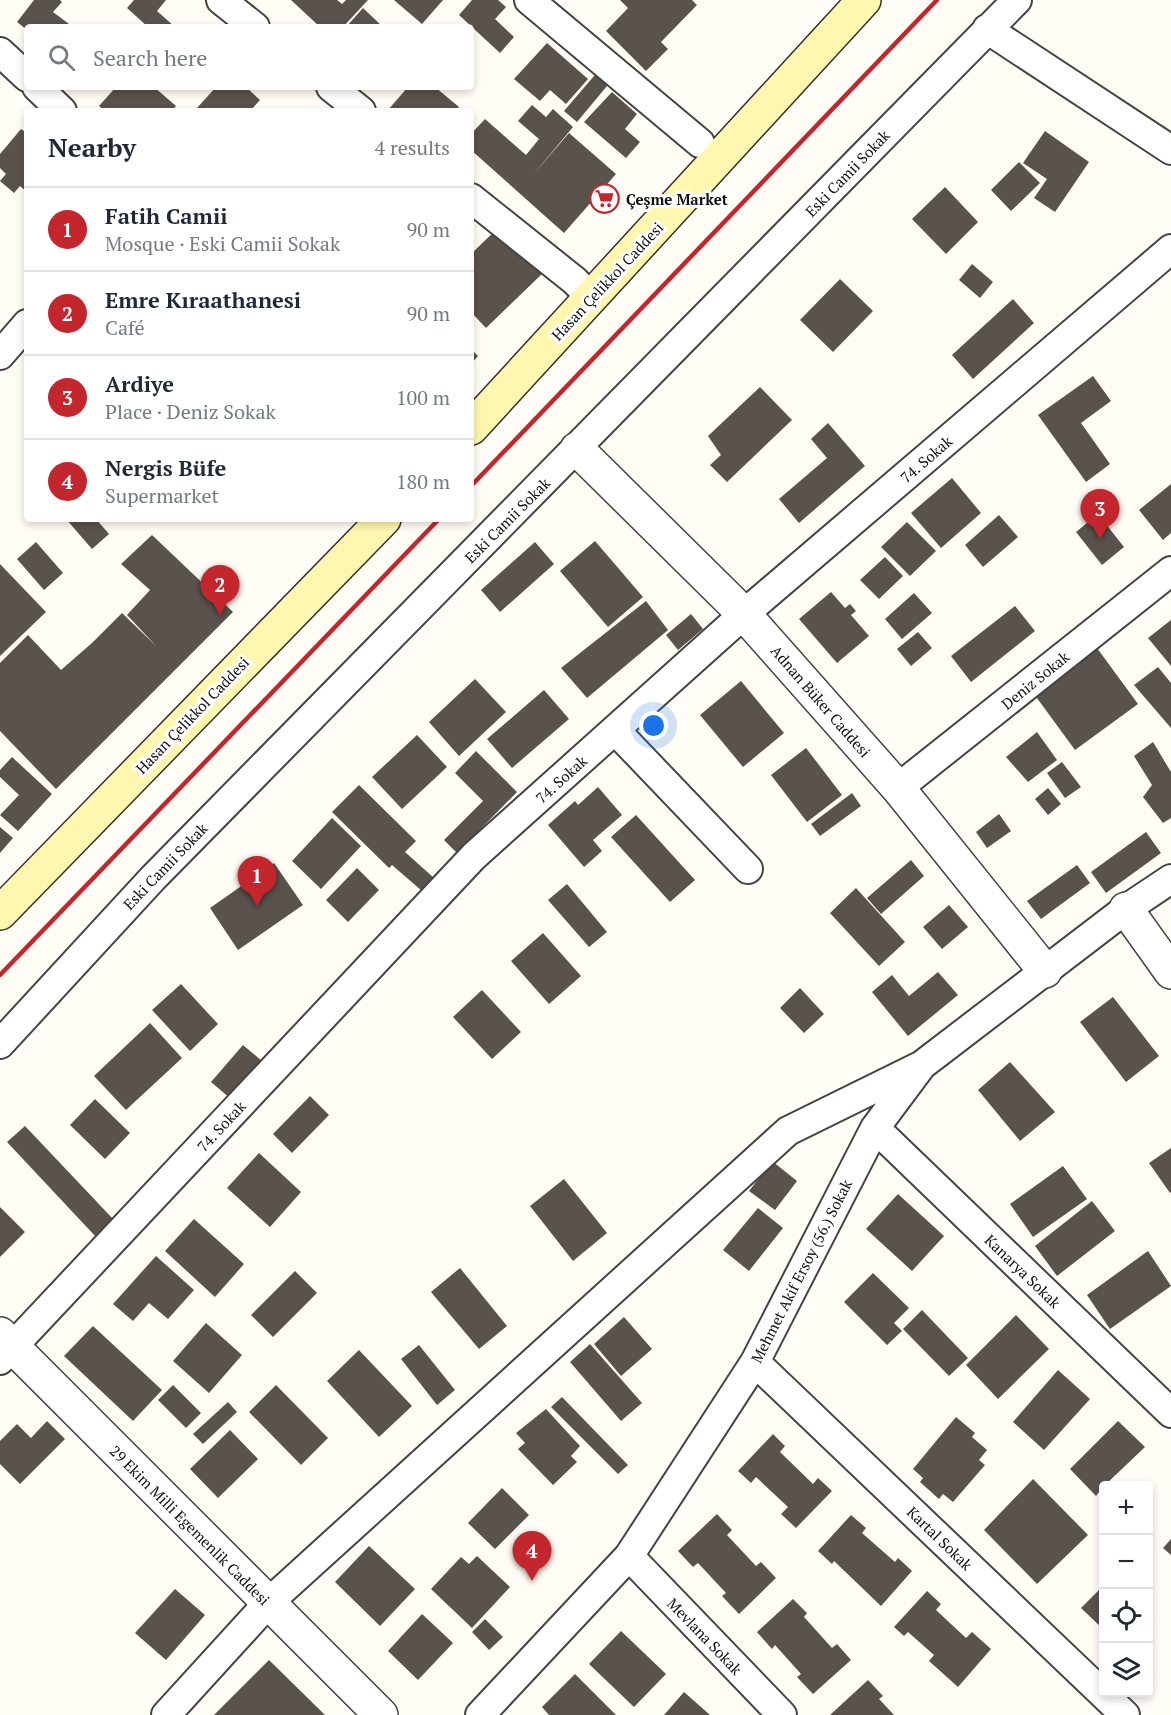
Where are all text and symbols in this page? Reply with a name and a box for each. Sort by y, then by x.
search box [24,24,474,90]
icon: search [45,41,78,74]
text: Search here [93,43,207,72]
street label: Eski Camii Sokak [800,125,894,221]
text: Nearby [48,130,136,164]
text: 4 results [375,134,450,161]
supermarket icon: Çeşme Market [589,183,621,215]
place label: Çeşme Market [626,189,728,210]
text: Fatih Camii [105,201,228,230]
text: 1 [62,216,73,243]
text: 90 m [407,216,450,243]
street label: Hasan Çelikkol Caddesi [547,217,667,345]
text: Mosque · Eski Camii Sokak [105,230,340,257]
text: Emre Kıraathanesi [105,285,301,314]
text: 2 [62,300,73,327]
text: 90 m [407,300,450,327]
text: Café [105,314,145,341]
text: Ardiye [105,369,174,398]
text: 3 [62,384,73,411]
text: 100 m [396,384,450,411]
text: Place · Deniz Sokak [105,398,276,425]
street label: 74. Sokak [896,431,956,487]
text: Nergis Büfe [105,453,226,482]
text: 4 [62,468,73,495]
text: 180 m [396,468,450,495]
street label: Eski Camii Sokak [460,473,554,567]
text: Supermarket [105,482,219,509]
pin: 3 [1080,490,1120,539]
pin: 2 [200,566,240,615]
street label: Adnan Büker Caddesi [767,641,875,761]
street label: Deniz Sokak [997,646,1073,714]
street label: Hasan Çelikkol Caddesi [131,652,253,778]
your location [639,711,668,740]
street label: 74. Sokak [531,750,591,807]
street label: Eski Camii Sokak [118,818,212,914]
pin: 1 [238,856,276,906]
street label: 74. Sokak [192,1096,250,1156]
street label: Mehmet Akif Ersoy (56.) Sokak [746,1176,856,1366]
street label: Kanarya Sokak [981,1230,1065,1312]
street label: 29 Ekim Milli Egemenlik Caddesi [106,1441,274,1609]
map controls [1099,1481,1153,1697]
button: + [1099,1481,1153,1535]
street label: Kartal Sokak [903,1502,977,1574]
pin: 4 [512,1532,552,1581]
button: − [1099,1535,1153,1589]
button: locate [1099,1589,1153,1643]
street label: Mevlana Sokak [663,1593,747,1679]
button: layers [1099,1643,1153,1697]

